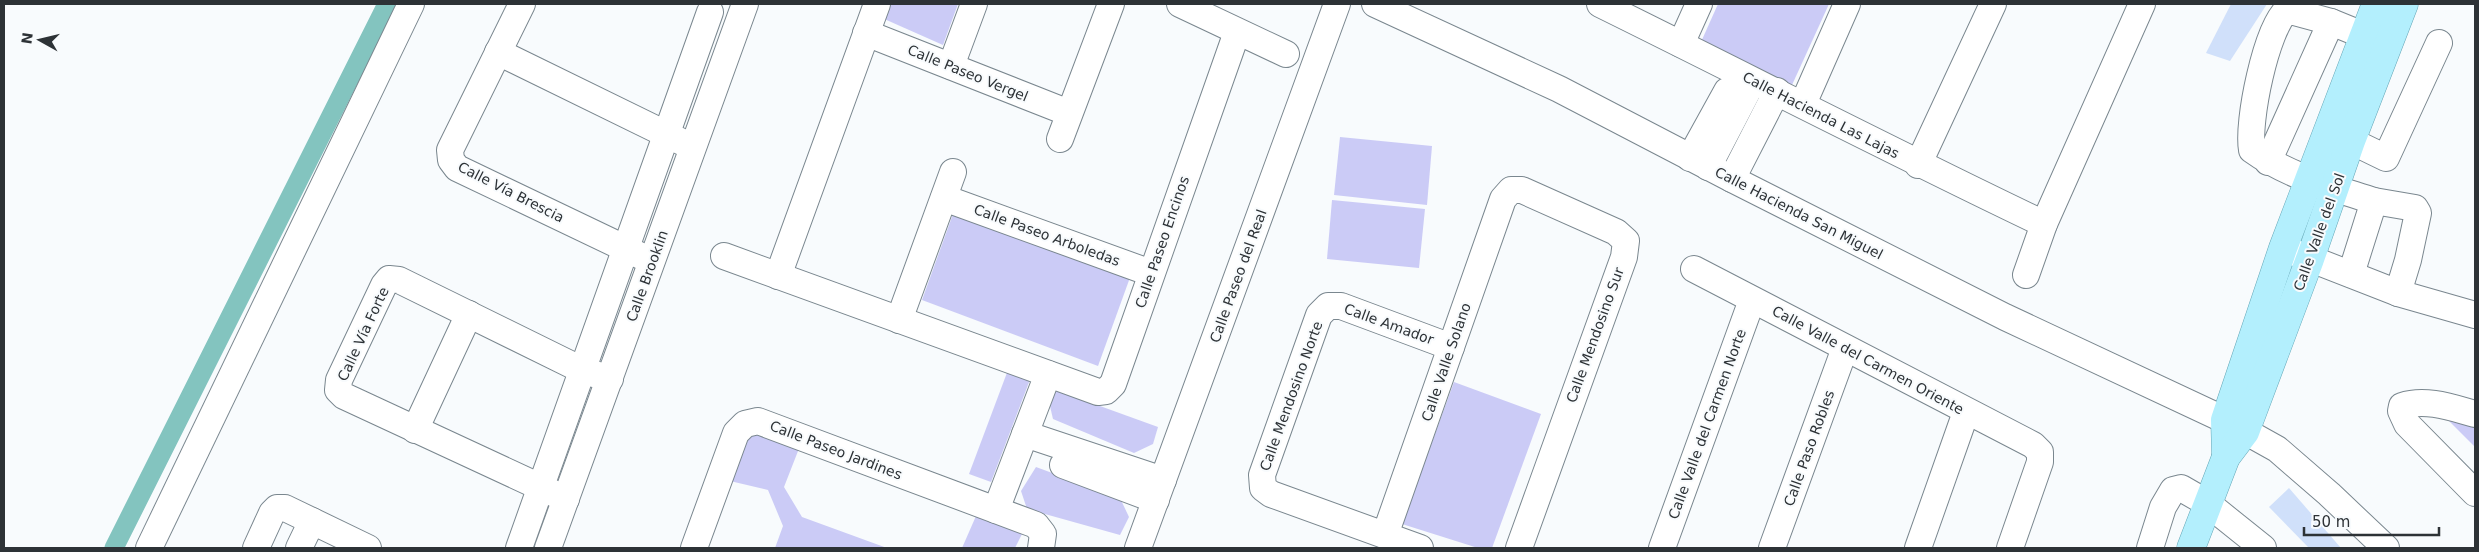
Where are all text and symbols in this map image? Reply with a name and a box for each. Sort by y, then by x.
north arrow [15,15,65,65]
text: N [18,31,36,45]
street label: Calle Paseo Vergel [905,42,1031,104]
street label: Calle Hacienda Las Lajas [1740,68,1902,162]
street label: Calle Vía Brescia [455,158,567,226]
street label: Calle Hacienda San Miguel [1712,164,1886,262]
street label: Calle Valle del Sol [2290,171,2348,293]
street label: Calle Paseo Encinos [1132,174,1192,310]
street label: Calle Paseo Arboledas [972,201,1122,269]
street label: Calle Paseo del Real [1206,207,1270,345]
street label: Calle Brooklin [623,228,671,324]
street label: Calle Mendosino Sur [1563,265,1627,405]
street label: Calle Vía Forte [334,285,392,383]
street label: Calle Amador [1342,300,1436,348]
street label: Calle Valle Solano [1418,301,1474,423]
street label: Calle Valle del Carmen Oriente [1769,303,1967,417]
street label: Calle Mendosino Norte [1256,319,1326,473]
street label: Calle Valle del Carmen Norte [1665,327,1749,521]
street label: Calle Paso Robles [1781,388,1837,508]
street label: Calle Paseo Jardines [768,417,904,483]
scale bar [2304,504,2439,536]
text: 50 m [2312,513,2350,531]

